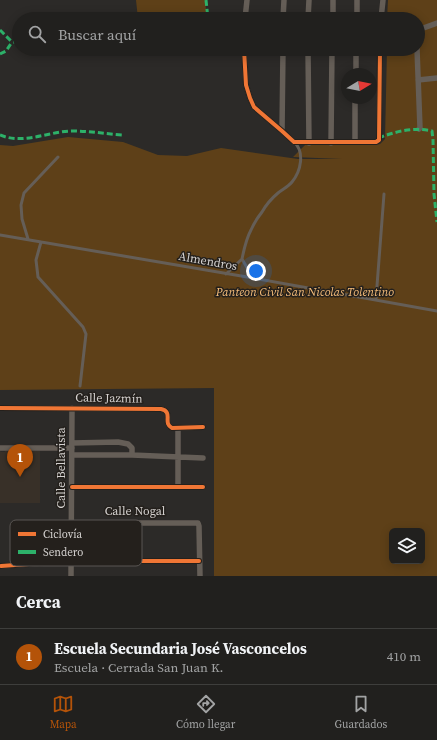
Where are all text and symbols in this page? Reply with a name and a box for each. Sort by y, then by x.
search box [12,12,425,56]
icon: search [26,23,48,45]
text: Buscar aquí [58,24,136,45]
north arrow [341,68,377,104]
street label: Almendros [177,248,239,274]
your location [246,261,266,281]
park label: Panteon Civil San Nicolas Tolentino [215,284,394,300]
street label: Calle Jazmín [75,389,143,407]
street label: Calle Bellavista [53,427,69,509]
pin: 1 [7,444,33,477]
street label: Calle Nogal [105,503,166,519]
legend [10,520,142,566]
text: Ciclovía [43,527,83,542]
map controls [389,528,425,564]
button: layers [389,528,425,564]
text: Sendero [43,545,83,560]
text: Cerca [16,590,61,614]
text: Escuela Secundaria José Vasconcelos [54,638,307,659]
text: 1 [25,648,33,665]
text: 410 m [387,648,421,665]
text: Escuela · Cerrada San Juan K. [54,659,223,676]
tab: Mapa [50,693,77,732]
tab: Cómo llegar [176,693,235,732]
tab: Guardados [335,693,387,732]

